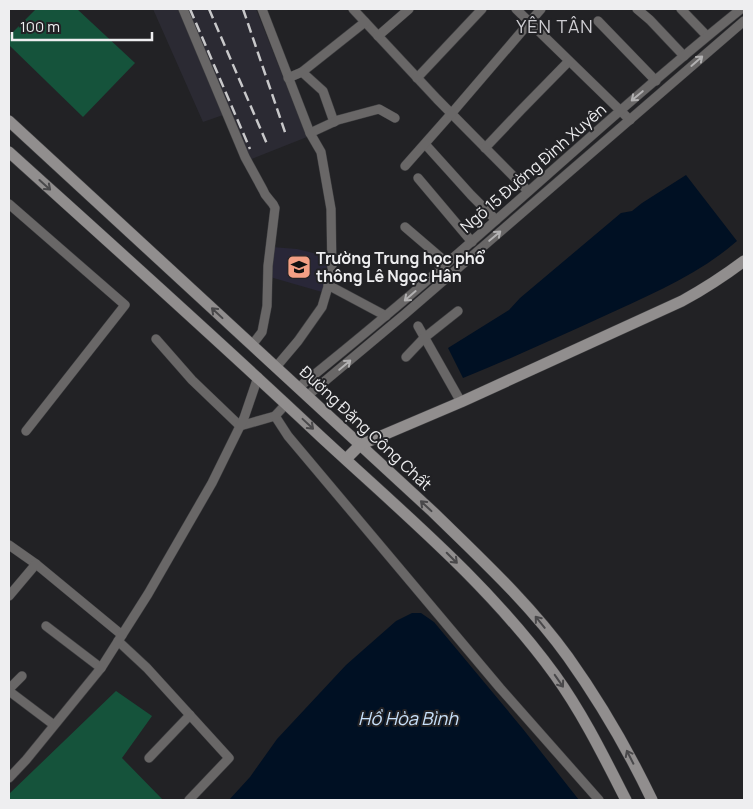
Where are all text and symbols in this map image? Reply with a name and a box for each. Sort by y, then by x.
scale bar [12,10,152,42]
district label: YÊN TÂN [516,14,594,38]
text: 100 m [20,16,60,37]
one-way arrow [691,56,704,67]
one-way arrow [631,91,644,102]
street label: Ngõ 15 Đường Đình Xuyên [455,98,611,238]
one-way arrow [38,179,51,191]
one-way arrow [488,231,501,242]
place label: Trường Trung học phổ thông Lê Ngọc Hân [316,247,486,287]
school or university icon: Trường Trung học phổ thông Lê Ngọc Hân [286,254,312,280]
one-way arrow [403,290,416,302]
one-way arrow [210,307,223,319]
one-way arrow [338,359,351,370]
street label: Đường Đặng Công Chất [295,361,437,495]
one-way arrow [301,418,314,430]
one-way arrow [420,500,433,512]
one-way arrow [446,552,459,564]
one-way arrow [534,616,545,629]
one-way arrow [554,673,564,687]
water label: Hồ Hòa Bình [358,706,459,730]
one-way arrow [625,749,635,764]

